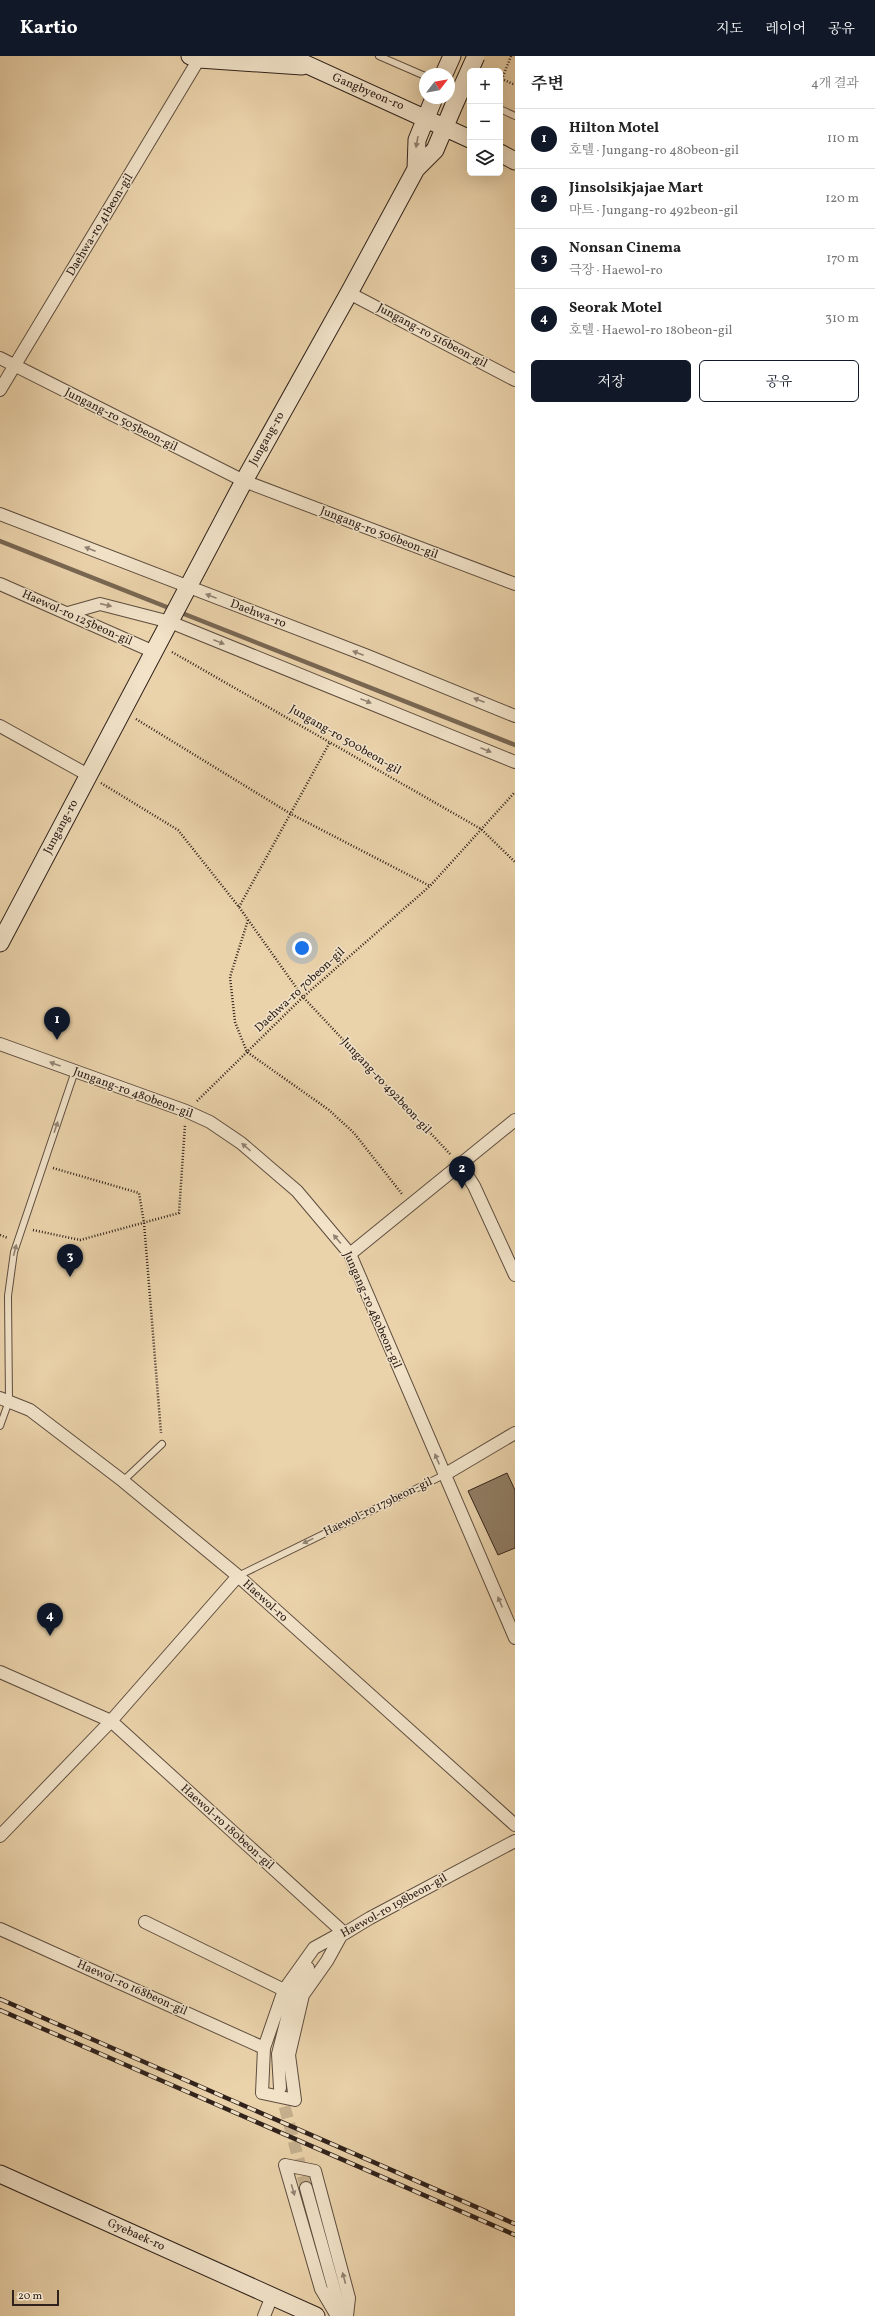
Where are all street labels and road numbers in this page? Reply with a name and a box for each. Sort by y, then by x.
street label: Gangbyeon-ro [330,70,406,114]
street label: Daehwa-ro 41beon-gil [63,170,137,279]
street label: Jungang-ro 516beon-gil [374,300,490,372]
street label: Jungang-ro 505beon-gil [62,385,181,456]
street label: Jungang-ro [246,409,288,469]
street label: Jungang-ro 506beon-gil [318,503,441,563]
street label: Haewol-ro 125beon-gil [19,586,135,650]
street label: Daehwa-ro [228,596,288,632]
street label: Jungang-ro 500beon-gil [286,701,404,779]
street label: Jungang-ro [40,797,82,857]
street label: Daehwa-ro 70beon-gil [251,944,349,1036]
street label: Jungang-ro 492beon-gil [337,1035,435,1138]
street label: Jungang-ro 480beon-gil [71,1064,196,1122]
street label: Jungang-ro 480beon-gil [339,1249,405,1371]
street label: Haewol-ro 179beon-gil [321,1474,435,1540]
street label: Haewol-ro [239,1576,291,1626]
street label: Haewol-ro 180beon-gil [177,1781,277,1874]
street label: Haewol-ro 198beon-gil [338,1870,451,1942]
street label: Haewol-ro 168beon-gil [74,1956,190,2020]
street label: Gyebaek-ro [105,2215,167,2255]

